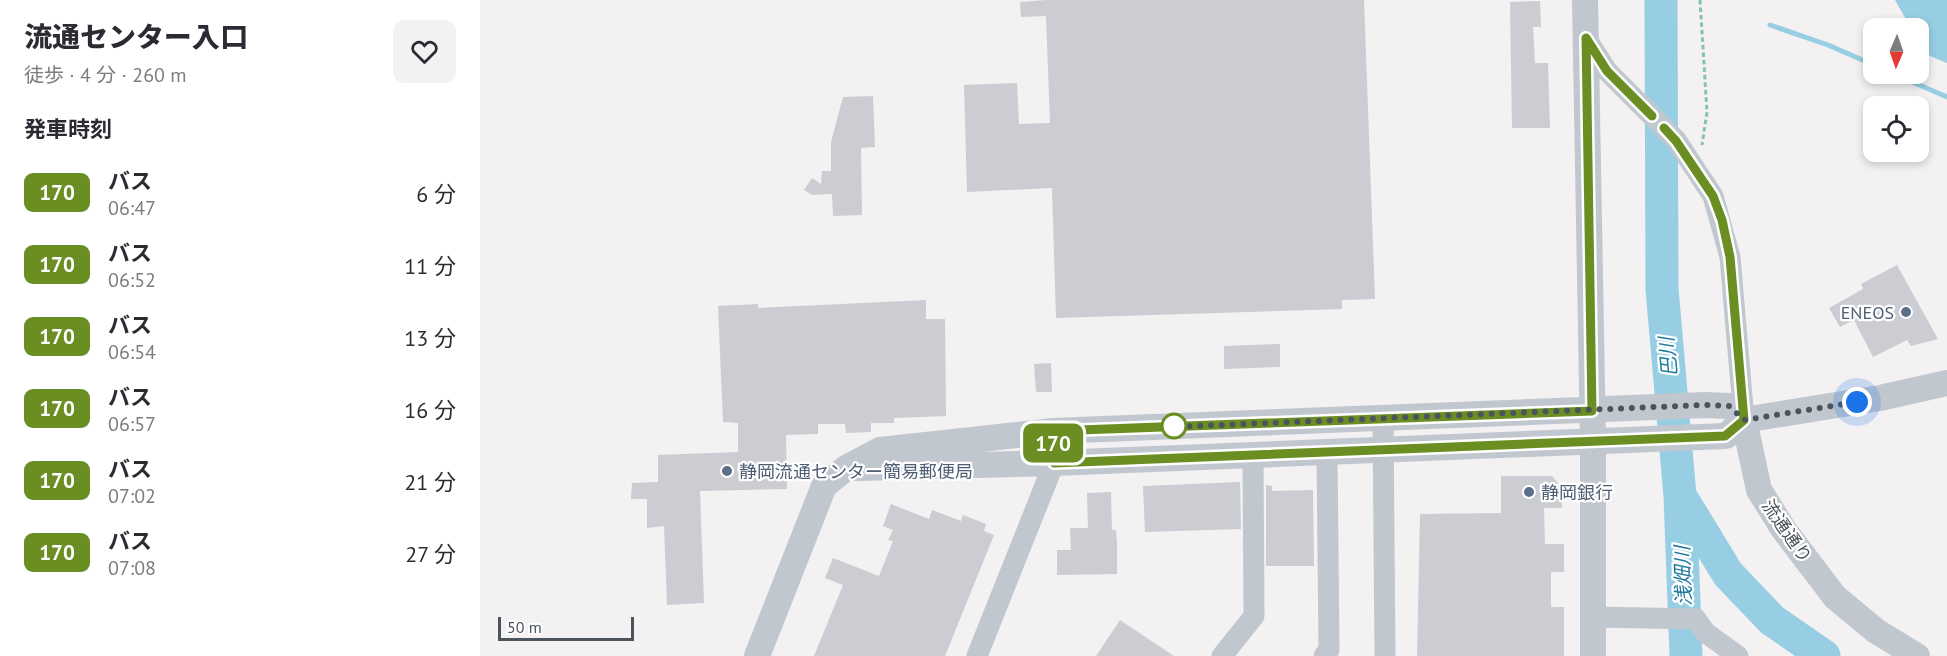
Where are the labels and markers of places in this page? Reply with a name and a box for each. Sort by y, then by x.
place label: ENEOS [1841,301,1894,324]
marker: ENEOS [1899,305,1913,319]
unlabelled marker [1161,413,1187,439]
place label: 静岡流通センター簡易郵便局 [739,460,973,483]
marker: 静岡流通センター簡易郵便局 [720,464,734,478]
place label: 静岡銀行 [1541,481,1613,504]
marker: 静岡銀行 [1522,485,1536,499]

